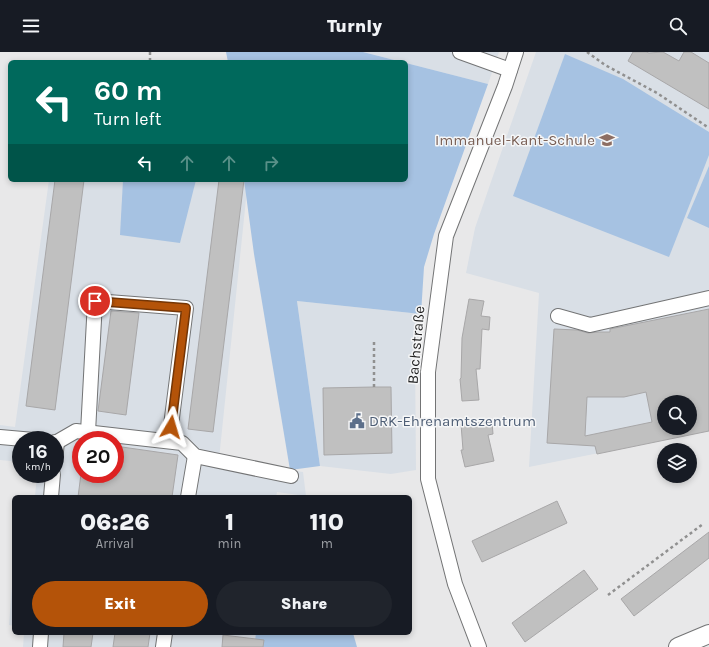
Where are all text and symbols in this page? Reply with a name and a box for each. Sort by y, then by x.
icon: menu [20,15,42,37]
text: Turnly [327,15,382,37]
icon: search [667,15,689,37]
text: 60 m [94,74,162,107]
icon: left [28,76,80,128]
text: Turn left [94,108,162,130]
place label: Immanuel-Kant-Schule [435,131,595,149]
school or university icon: Immanuel-Kant-Schule [598,131,616,149]
icon: left [134,152,156,174]
icon: ahead [176,152,198,174]
icon: ahead [218,152,240,174]
icon: right [260,152,282,174]
pin [78,284,112,318]
icon: arrive [84,290,106,312]
street label: Bachstraße [404,305,428,385]
map controls [657,395,697,483]
button: search [657,395,697,435]
position arrow [150,406,192,448]
public building icon: DRK-Ehrenamtszentrum [348,412,366,430]
place label: DRK-Ehrenamtszentrum [369,412,536,430]
speed limit sign: 20 [72,431,124,483]
text: 16 [28,440,48,463]
button: layers [657,443,697,483]
text: km/h [25,461,51,473]
text: 06:26 [80,508,150,536]
text: 1 [225,508,234,536]
text: 110 [309,508,344,536]
text: Arrival [96,536,134,551]
text: min [218,536,241,551]
text: m [321,536,333,551]
button: Exit [32,581,208,627]
button: Share [216,581,392,627]

